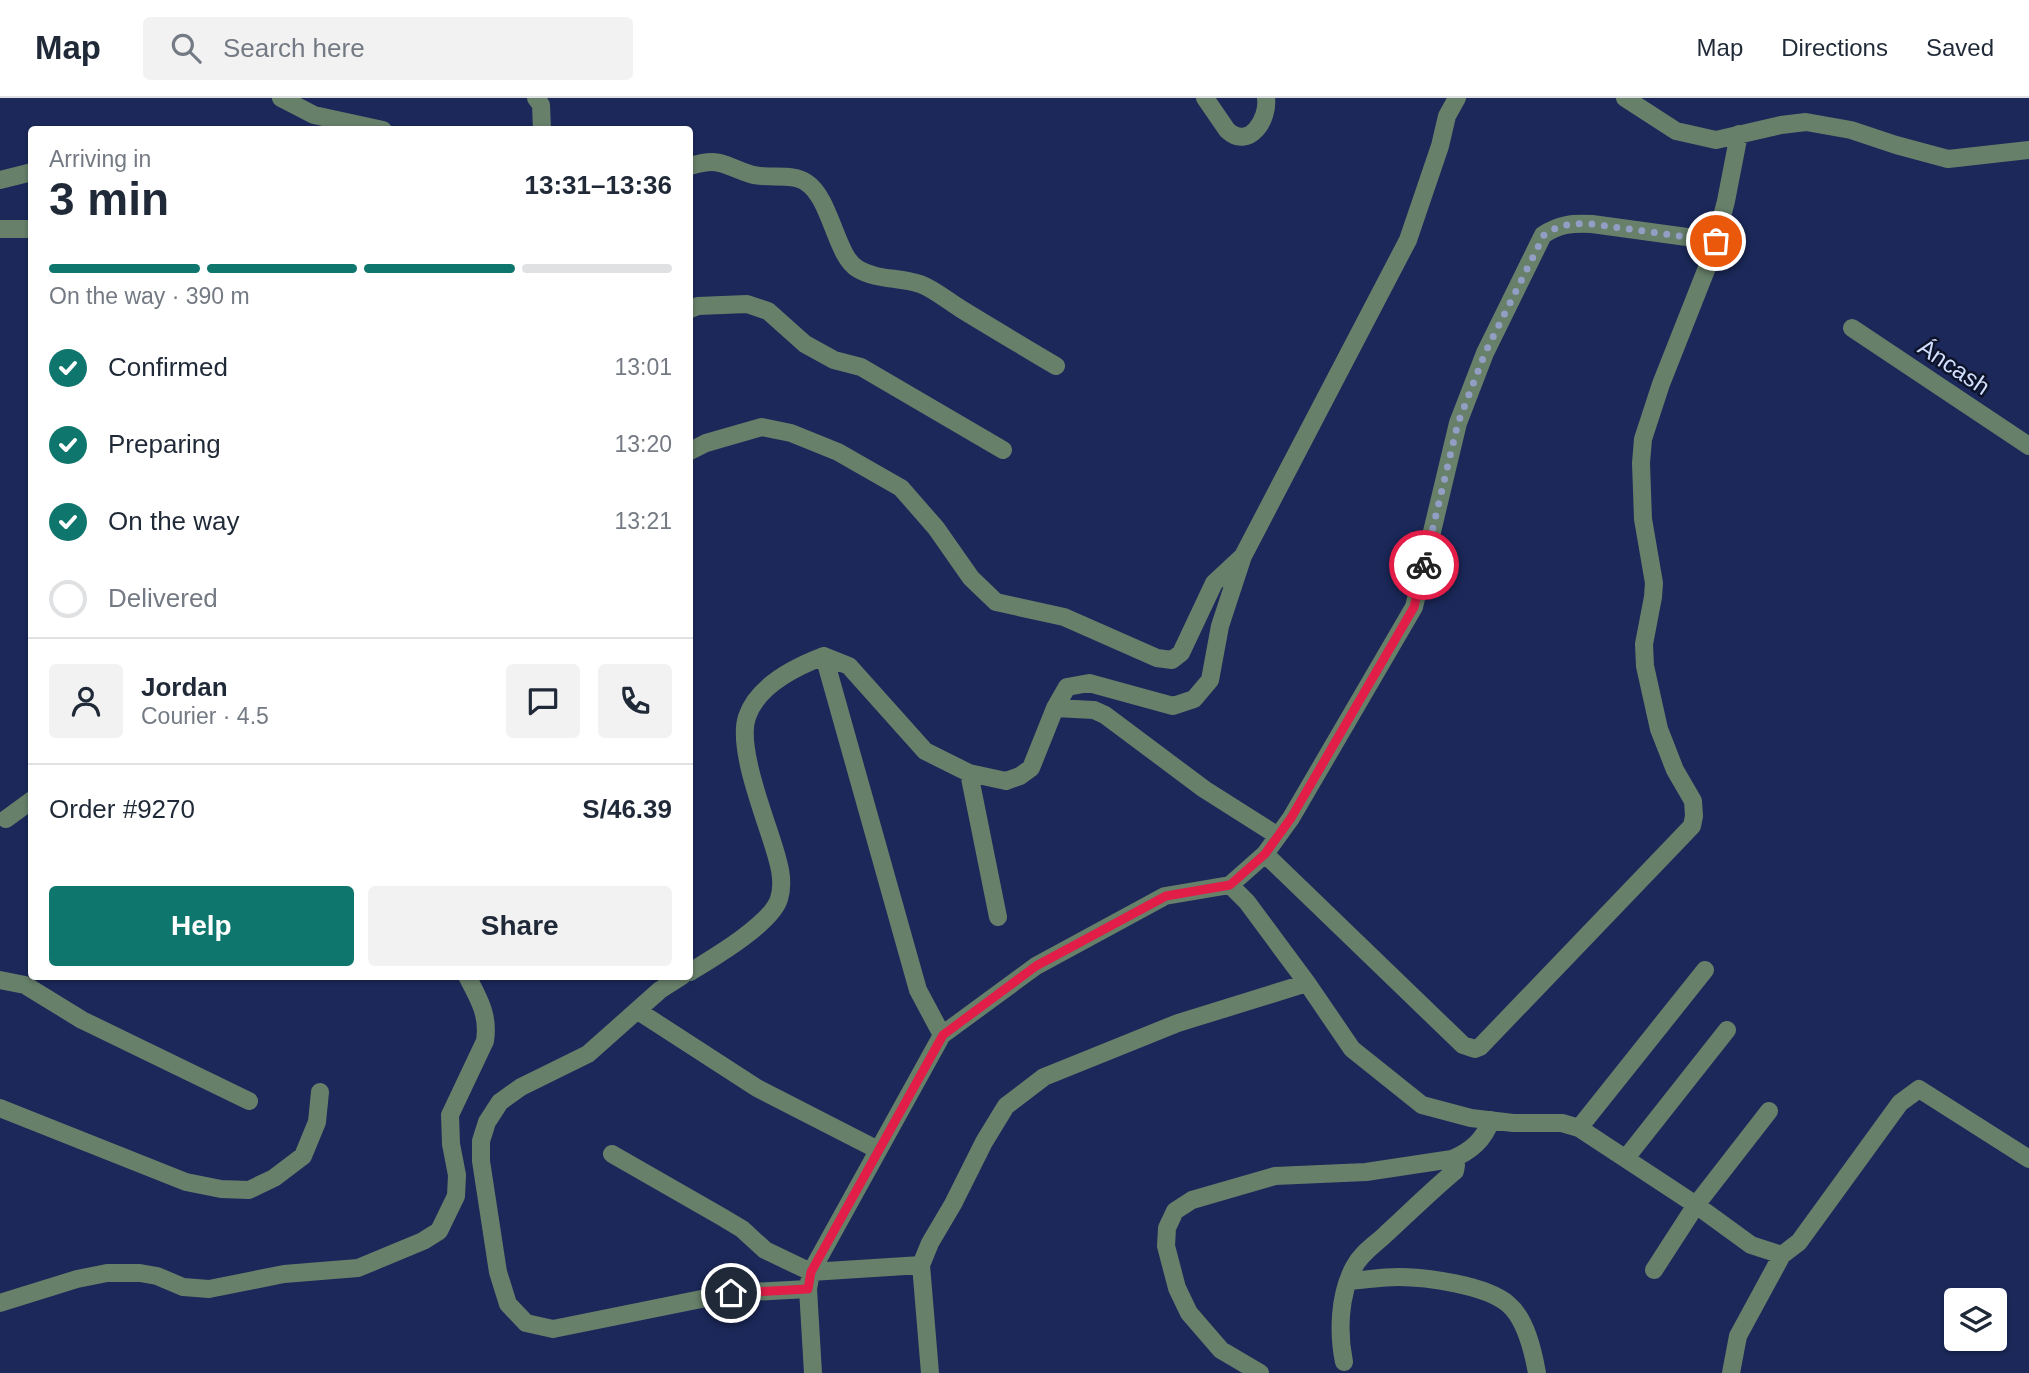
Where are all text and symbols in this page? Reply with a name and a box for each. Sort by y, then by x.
search box [143,17,633,80]
text: Map [35,29,101,66]
icon: search [167,29,205,67]
text: Search here [223,33,365,63]
text: Map [1697,34,1743,61]
text: Directions [1781,34,1888,61]
text: Saved [1926,34,1994,61]
text: Arriving in [49,146,151,172]
text: 13:31–13:36 [525,170,672,200]
text: 3 min [49,173,169,225]
pin [1686,211,1746,271]
icon: bag [1697,222,1735,260]
text: On the way · 390 m [49,283,250,309]
street label: Áncash [1914,333,1995,400]
icon: check [49,349,87,387]
text: Confirmed [108,352,228,382]
text: 13:01 [614,354,672,380]
icon: check [49,426,87,464]
text: Preparing [108,429,221,459]
text: 13:20 [614,431,672,457]
icon: check [49,503,87,541]
text: On the way [108,506,240,536]
text: 13:21 [614,508,672,534]
courier [1389,530,1459,600]
icon: bike [1405,546,1443,584]
text: Delivered [108,583,218,613]
button: person [49,664,123,738]
button: chat [506,664,580,738]
button: phone [598,664,672,738]
text: Jordan [141,672,228,702]
text: Courier · 4.5 [141,703,269,729]
text: Order #9270 [49,794,195,824]
text: S/46.39 [582,794,672,824]
button: Help [49,886,354,966]
button: Share [368,886,672,966]
pin [701,1263,761,1323]
icon: home [712,1274,750,1312]
map controls [1944,1288,2007,1351]
button: layers [1944,1288,2007,1351]

